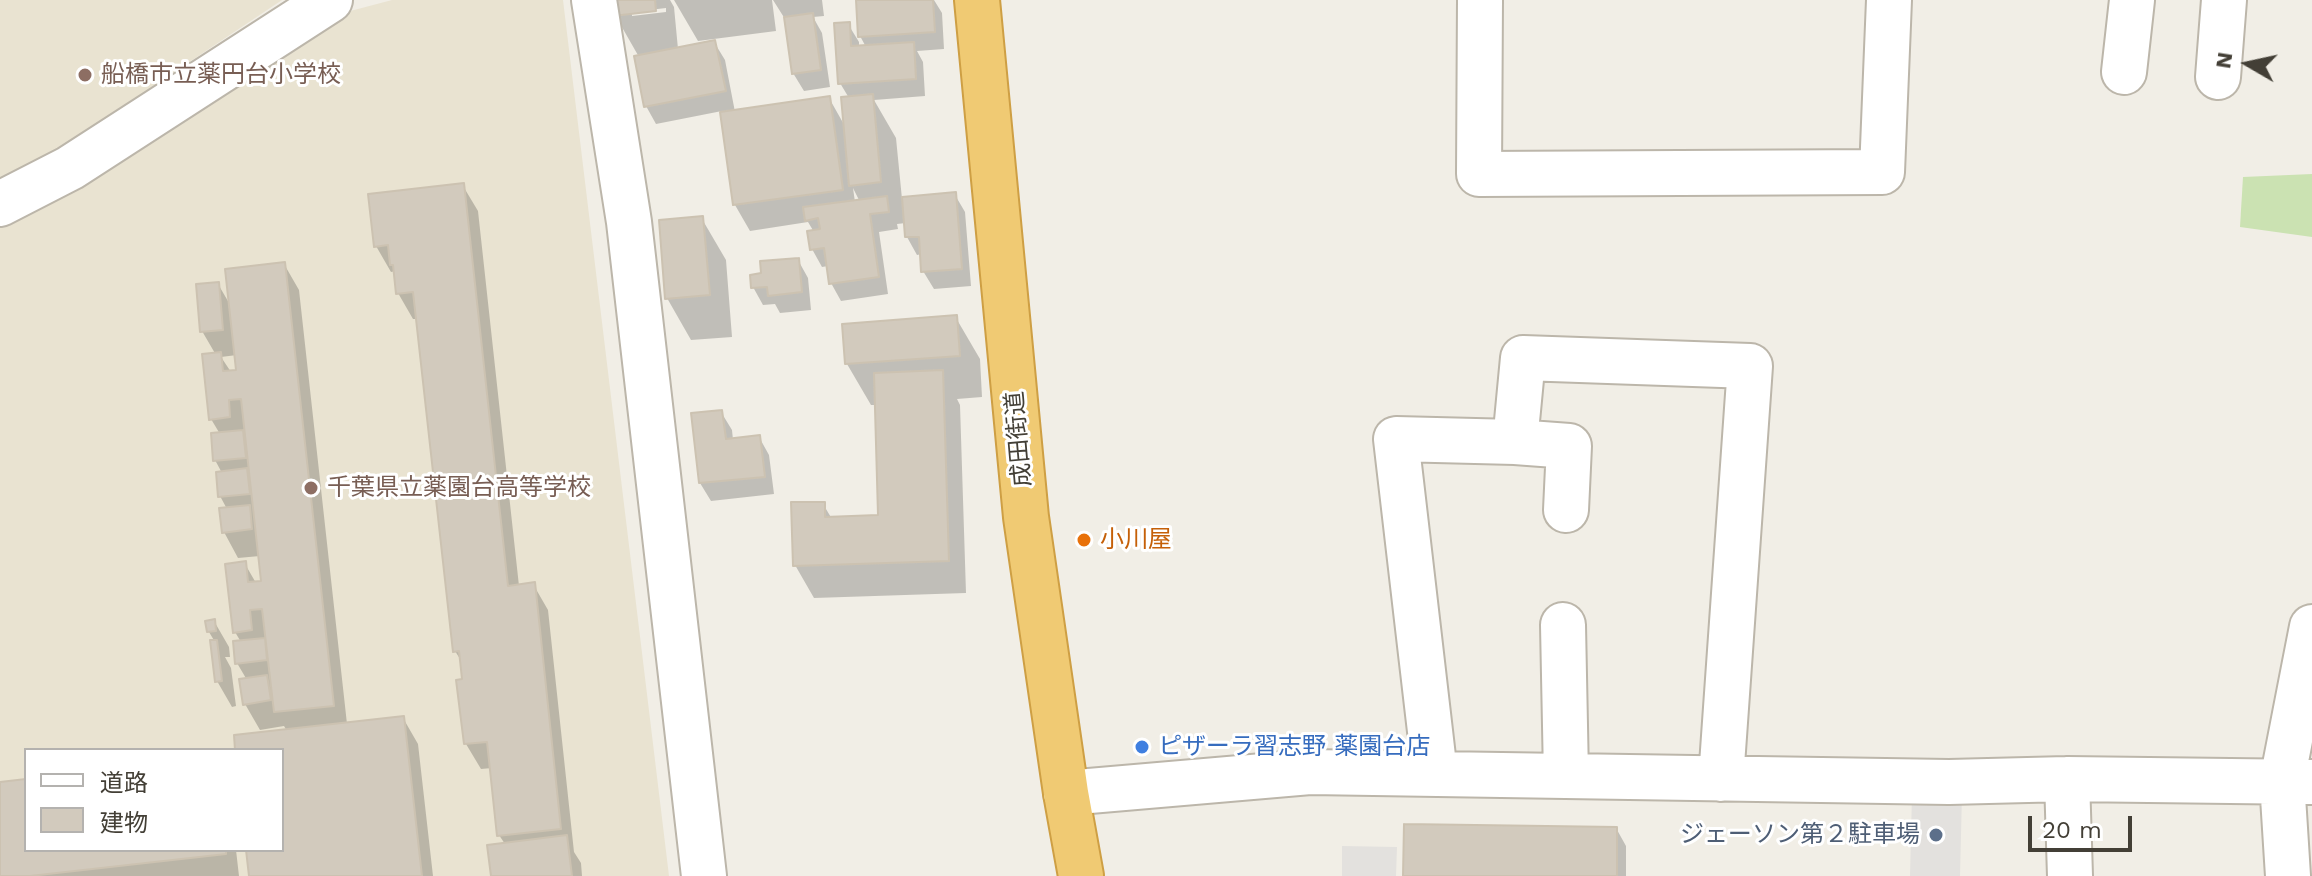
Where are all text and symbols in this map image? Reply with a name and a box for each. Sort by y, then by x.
north arrow [2208,24,2288,104]
text: N [2210,50,2237,70]
place label: 船橋市立薬円台小学校 [101,61,341,89]
marker: 船橋市立薬円台小学校 [76,66,94,84]
street label: 成田街道 [1000,390,1038,488]
place label: 千葉県立薬園台高等学校 [327,474,591,502]
marker: 千葉県立薬園台高等学校 [302,479,320,497]
place label: 小川屋 [1100,526,1172,554]
marker: 小川屋 [1075,531,1093,549]
place label: ピザーラ習志野 薬園台店 [1158,733,1430,761]
marker: ピザーラ習志野 薬園台店 [1133,738,1151,756]
legend [24,748,284,852]
text: 道路 [100,769,148,797]
scale bar [2032,800,2136,850]
text: 建物 [100,809,148,837]
text: 20 m [2042,816,2102,844]
place label: ジェーソン第２駐車場 [1680,821,1920,849]
marker: ジェーソン第２駐車場 [1927,826,1945,844]

